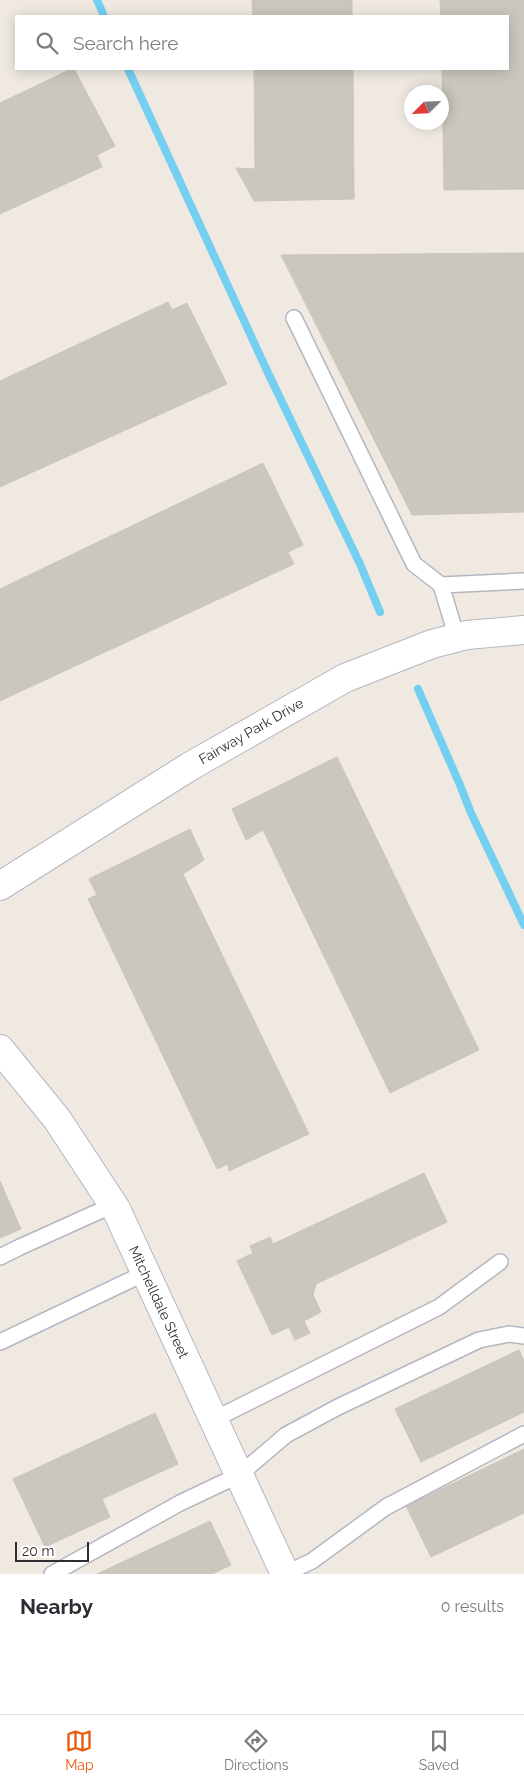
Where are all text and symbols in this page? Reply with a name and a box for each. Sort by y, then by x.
search box [15,15,509,70]
icon: search [33,29,61,57]
text: Search here [73,32,179,54]
north arrow [404,85,449,130]
street label: Fairway Park Drive [196,695,306,767]
street label: Mitchelldale Street [126,1243,192,1361]
scale bar [15,1539,89,1562]
text: 20 m [22,1543,54,1559]
text: Nearby [20,1594,93,1619]
text: 0 results [441,1597,504,1616]
tab: Map [65,1727,94,1773]
tab: Directions [224,1727,289,1773]
tab: Saved [419,1727,459,1773]

